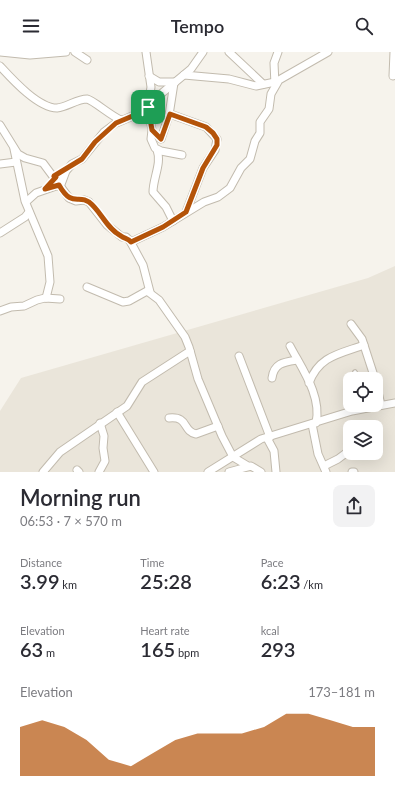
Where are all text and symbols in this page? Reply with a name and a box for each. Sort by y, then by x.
icon: menu [20,15,42,37]
text: Tempo [171,15,224,37]
icon: search [353,15,375,37]
pin [131,90,165,124]
icon: arrive [137,96,159,118]
map controls [343,372,383,460]
button: locate [343,372,383,412]
button: layers [343,420,383,460]
text: Morning run [20,484,141,511]
button: share [333,485,375,527]
text: 06:53 · 7 × 570 m [20,513,122,529]
text: Distance [20,556,62,569]
text: Time [140,556,164,569]
text: Pace [261,556,284,569]
text: 3.99 [20,569,60,593]
text: 25:28 [140,569,192,593]
text: 6:23 [261,569,301,593]
text: km [60,578,77,591]
text: /km [301,578,323,591]
text: Elevation [20,624,65,637]
text: Heart rate [140,624,190,637]
text: kcal [261,624,279,637]
text: 63 [20,637,43,661]
text: 165 [140,637,175,661]
text: 293 [261,637,295,661]
text: m [43,646,55,659]
text: bpm [175,646,199,659]
text: Elevation [20,684,73,700]
text: 173–181 m [308,684,375,700]

